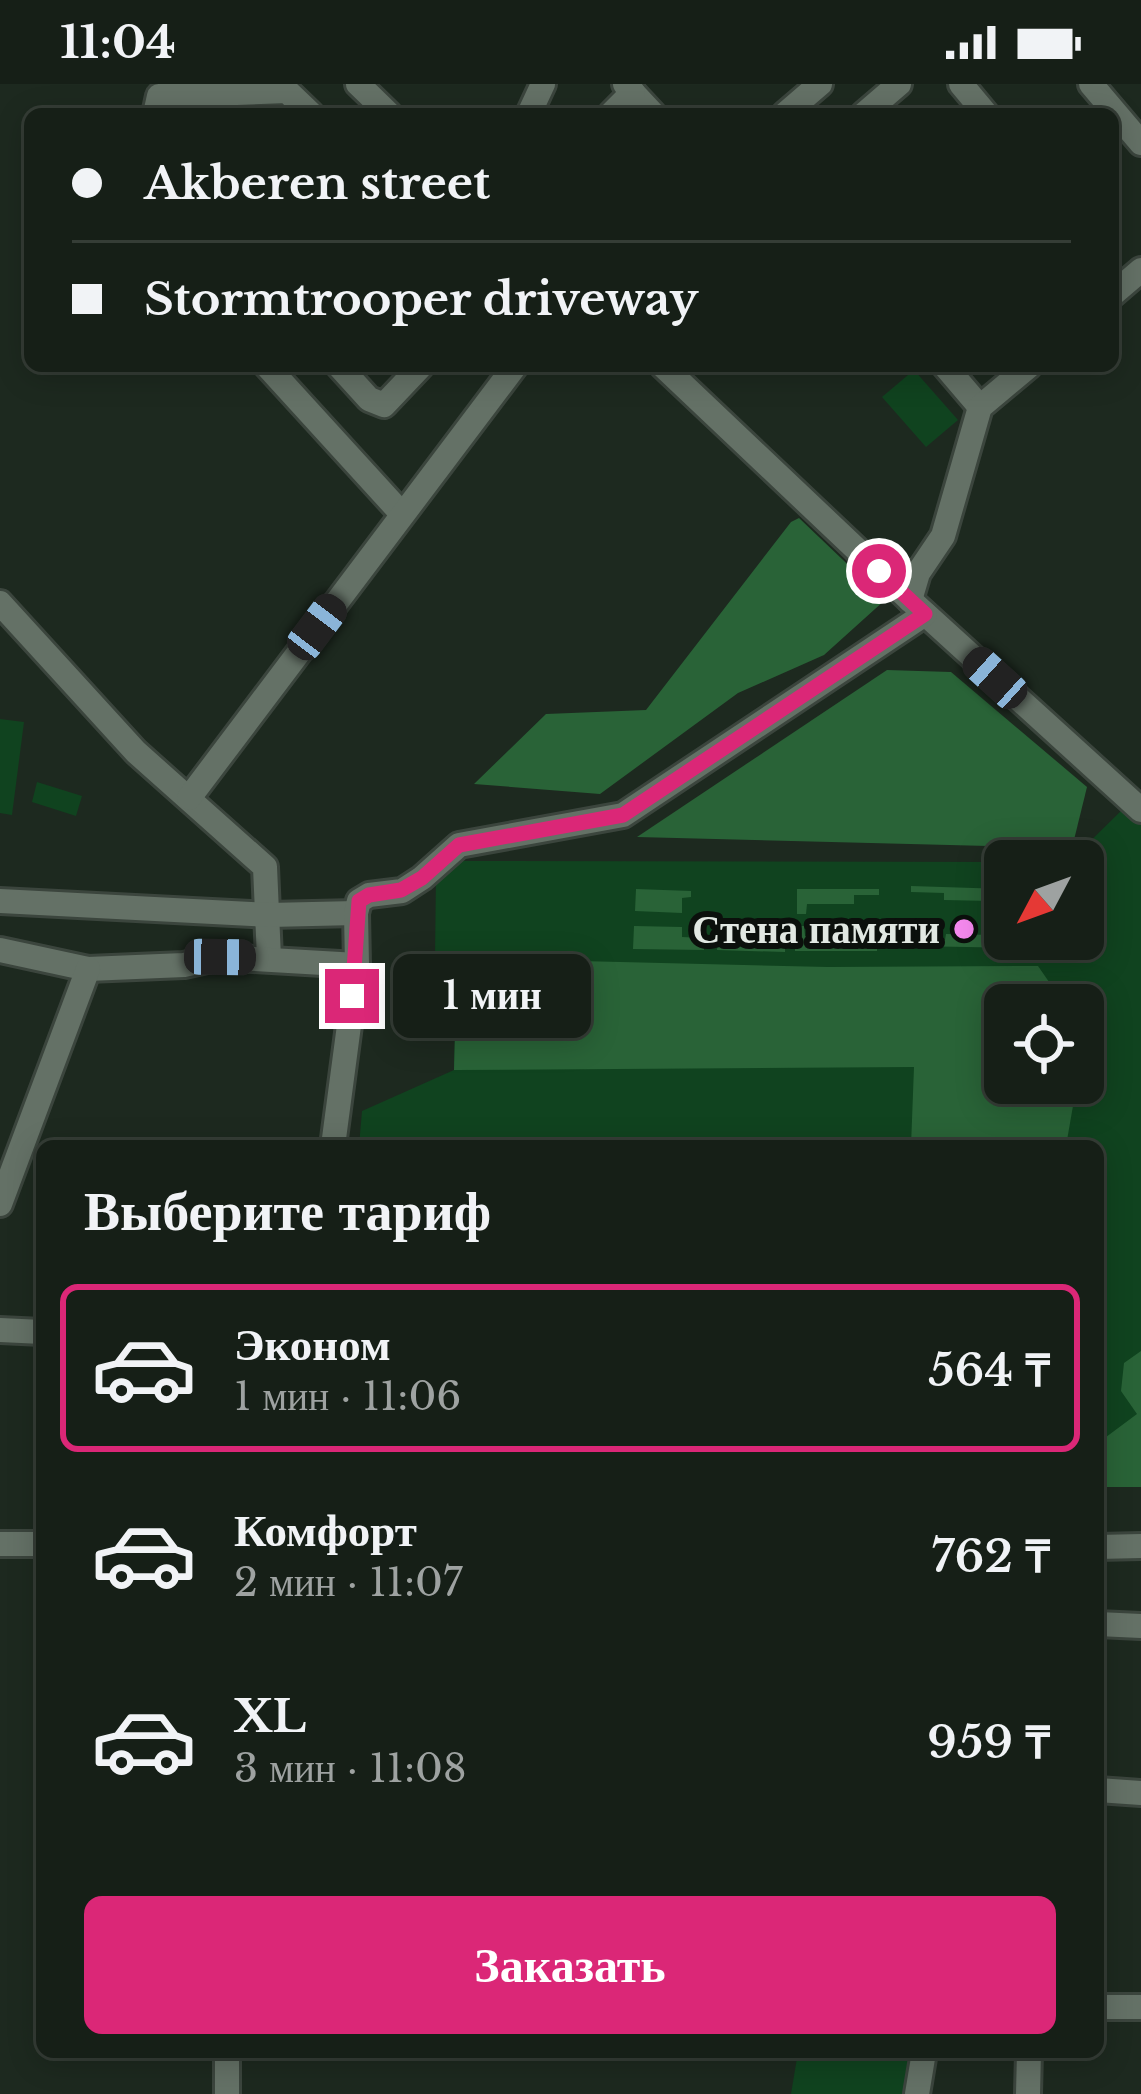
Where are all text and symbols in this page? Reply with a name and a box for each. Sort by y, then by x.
text: 11:04 [60,14,176,70]
text: Akberen street [144,155,490,211]
text: Stormtrooper driveway [144,271,698,327]
route start [852,544,906,598]
car [281,587,353,667]
car [956,641,1034,715]
north arrow [984,840,1104,960]
map controls [984,840,1104,1104]
place label: Стена памяти [692,905,940,954]
marker: Стена памяти [951,916,977,942]
car [184,938,256,976]
callout: 1 мин [394,954,592,1038]
route end [325,969,379,1023]
text: 1 мин [442,971,542,1020]
button: locate [984,984,1104,1104]
text: Выберите тариф [84,1178,491,1245]
icon: car [90,1314,198,1422]
text: Эконом [234,1316,391,1372]
text: 564 ₸ [928,1342,1050,1398]
text: 1 мин · 11:06 [234,1372,461,1421]
icon: car [90,1500,198,1608]
text: Комфорт [234,1502,417,1558]
text: 762 ₸ [931,1528,1050,1584]
text: 2 мин · 11:07 [234,1558,462,1607]
icon: car [90,1686,198,1794]
text: XL [234,1688,306,1744]
text: 959 ₸ [927,1714,1050,1770]
text: 3 мин · 11:08 [234,1744,467,1793]
button: Заказать [84,1896,1056,2034]

